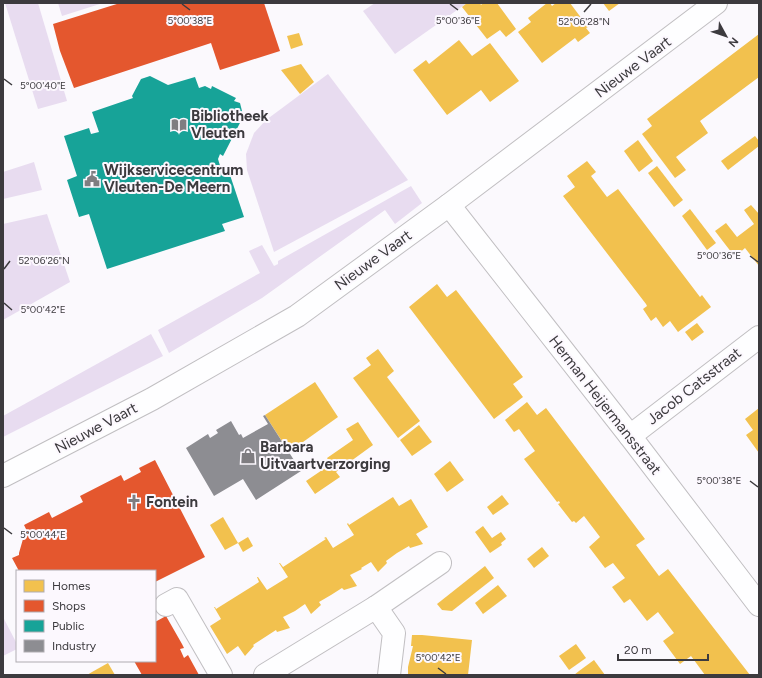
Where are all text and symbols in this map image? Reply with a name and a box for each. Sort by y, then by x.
text: 5°00'38"E [168,14,213,27]
text: 5°00'36"E [436,14,480,27]
text: 52°06'28"N [558,15,610,28]
north arrow [706,16,746,56]
street label: Nieuwe Vaart [591,32,675,102]
text: N [726,35,741,50]
text: 5°00'40"E [20,79,66,92]
place label: Bibliotheek Vleuten [191,107,269,142]
library icon: Bibliotheek Vleuten [170,116,188,134]
place label: Wijkservicecentrum Vleuten-De Meern [104,161,243,196]
public building icon: Wijkservicecentrum Vleuten-De Meern [83,170,101,188]
street label: Nieuwe Vaart [331,226,415,294]
text: 5°00'36"E [697,249,741,262]
text: 52°06'26"N [18,254,70,267]
text: 5°00'42"E [20,303,66,316]
street label: Herman Heijermansstraat [545,332,665,478]
street label: Jacob Catsstraat [643,343,745,428]
street label: Nieuwe Vaart [52,399,141,457]
place label: Barbara Uitvaartverzorging [260,438,390,473]
shop icon: Barbara Uitvaartverzorging [239,447,257,465]
text: 5°00'38"E [697,474,742,487]
church icon: Fontein [125,493,143,511]
place label: Fontein [146,493,198,511]
text: 5°00'44"E [20,528,66,541]
legend [16,570,156,662]
text: Homes [52,579,91,593]
text: Shops [52,599,86,613]
text: Public [52,619,85,633]
scale bar [618,636,708,662]
text: Industry [52,639,97,653]
text: 20 m [624,643,652,657]
text: 5°00'42"E [415,651,461,664]

